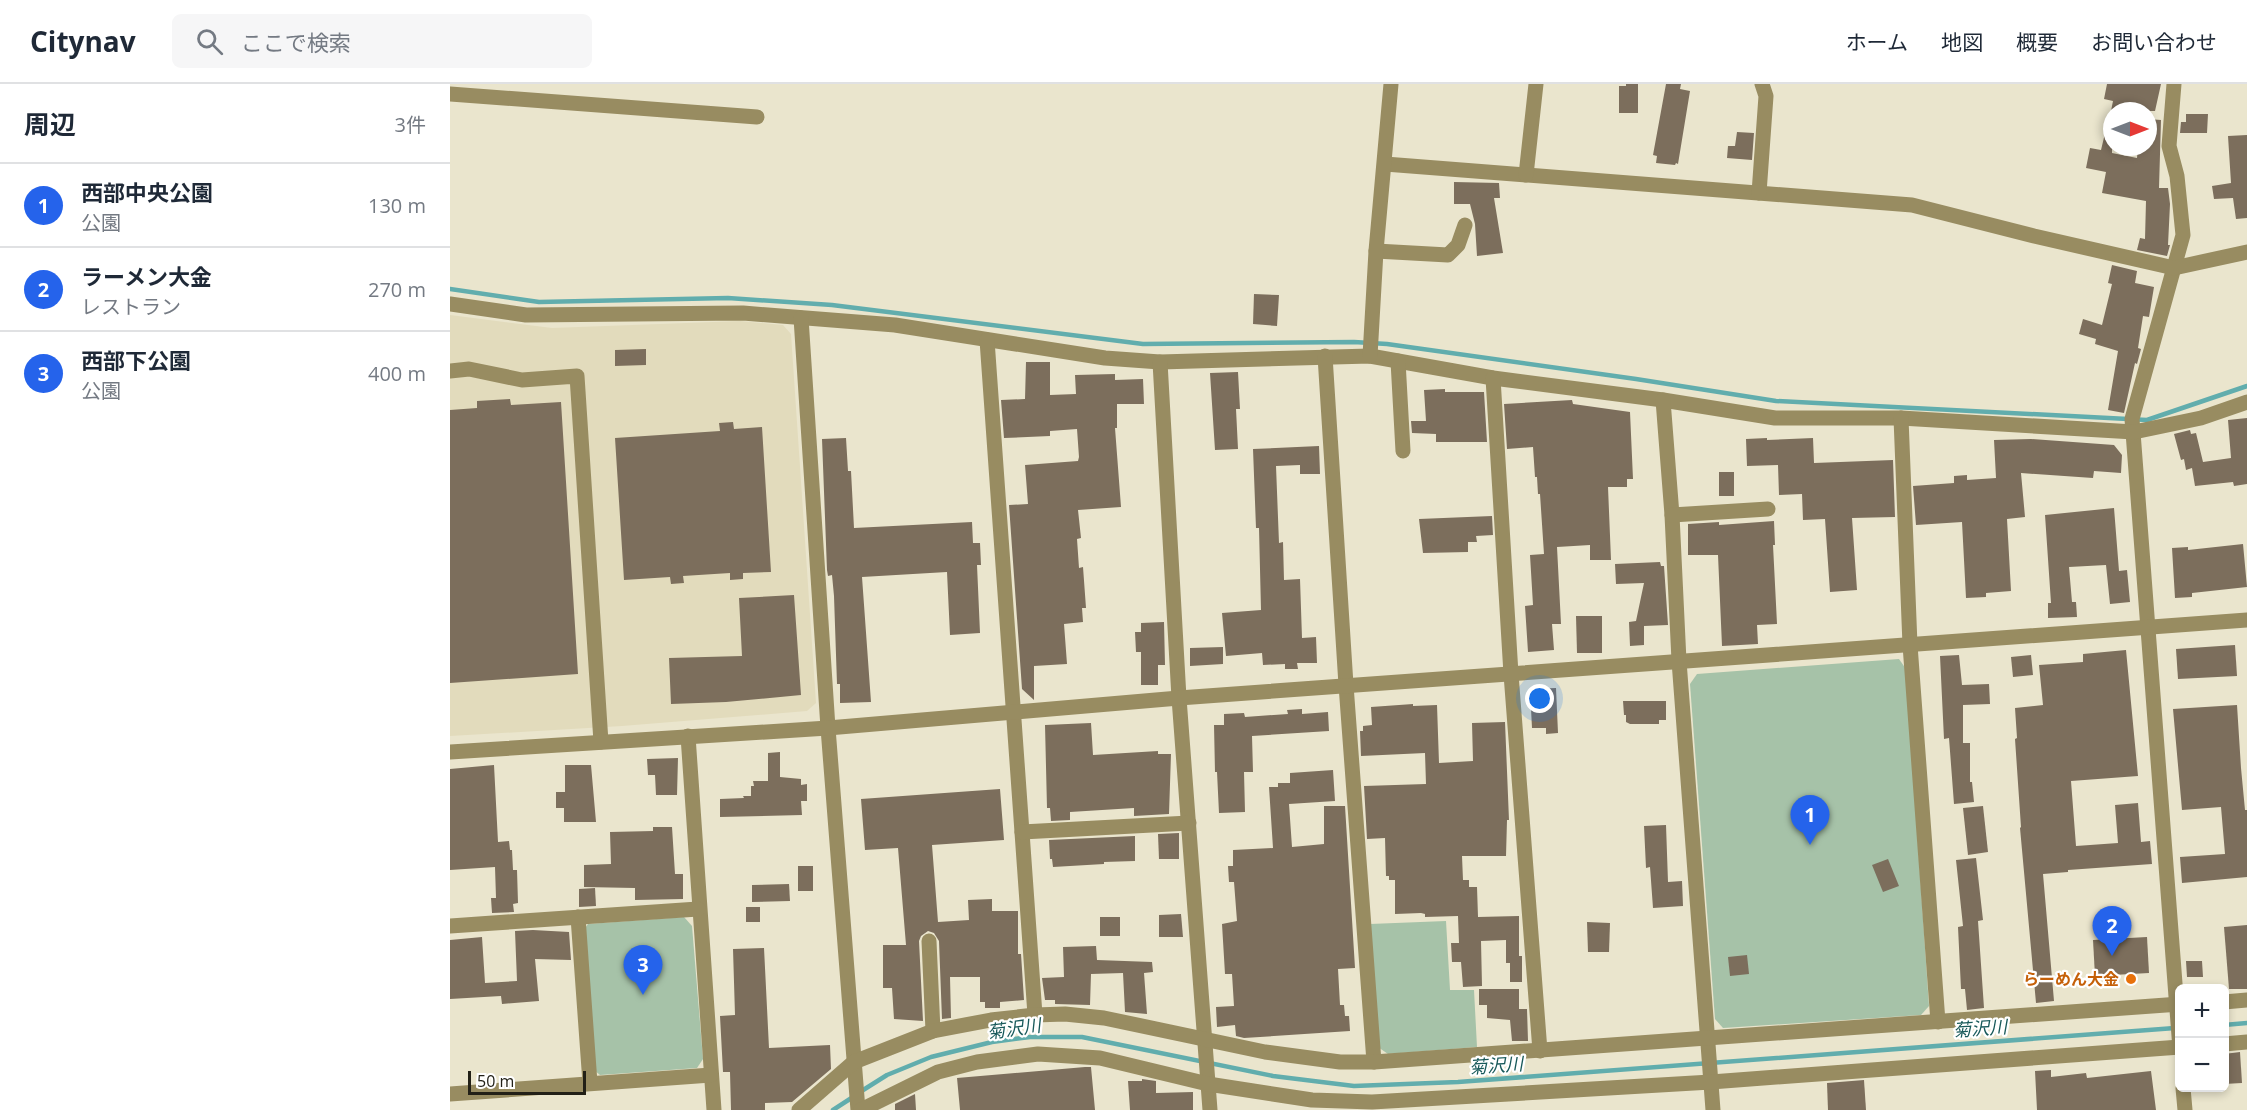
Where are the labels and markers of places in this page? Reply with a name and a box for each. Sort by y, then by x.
pin: 1 [1790,796,1830,845]
pin: 2 [2092,906,2132,956]
pin: 3 [624,946,662,995]
place label: らーめん大金 [2023,968,2119,990]
marker: らーめん大金 [2124,972,2138,986]

